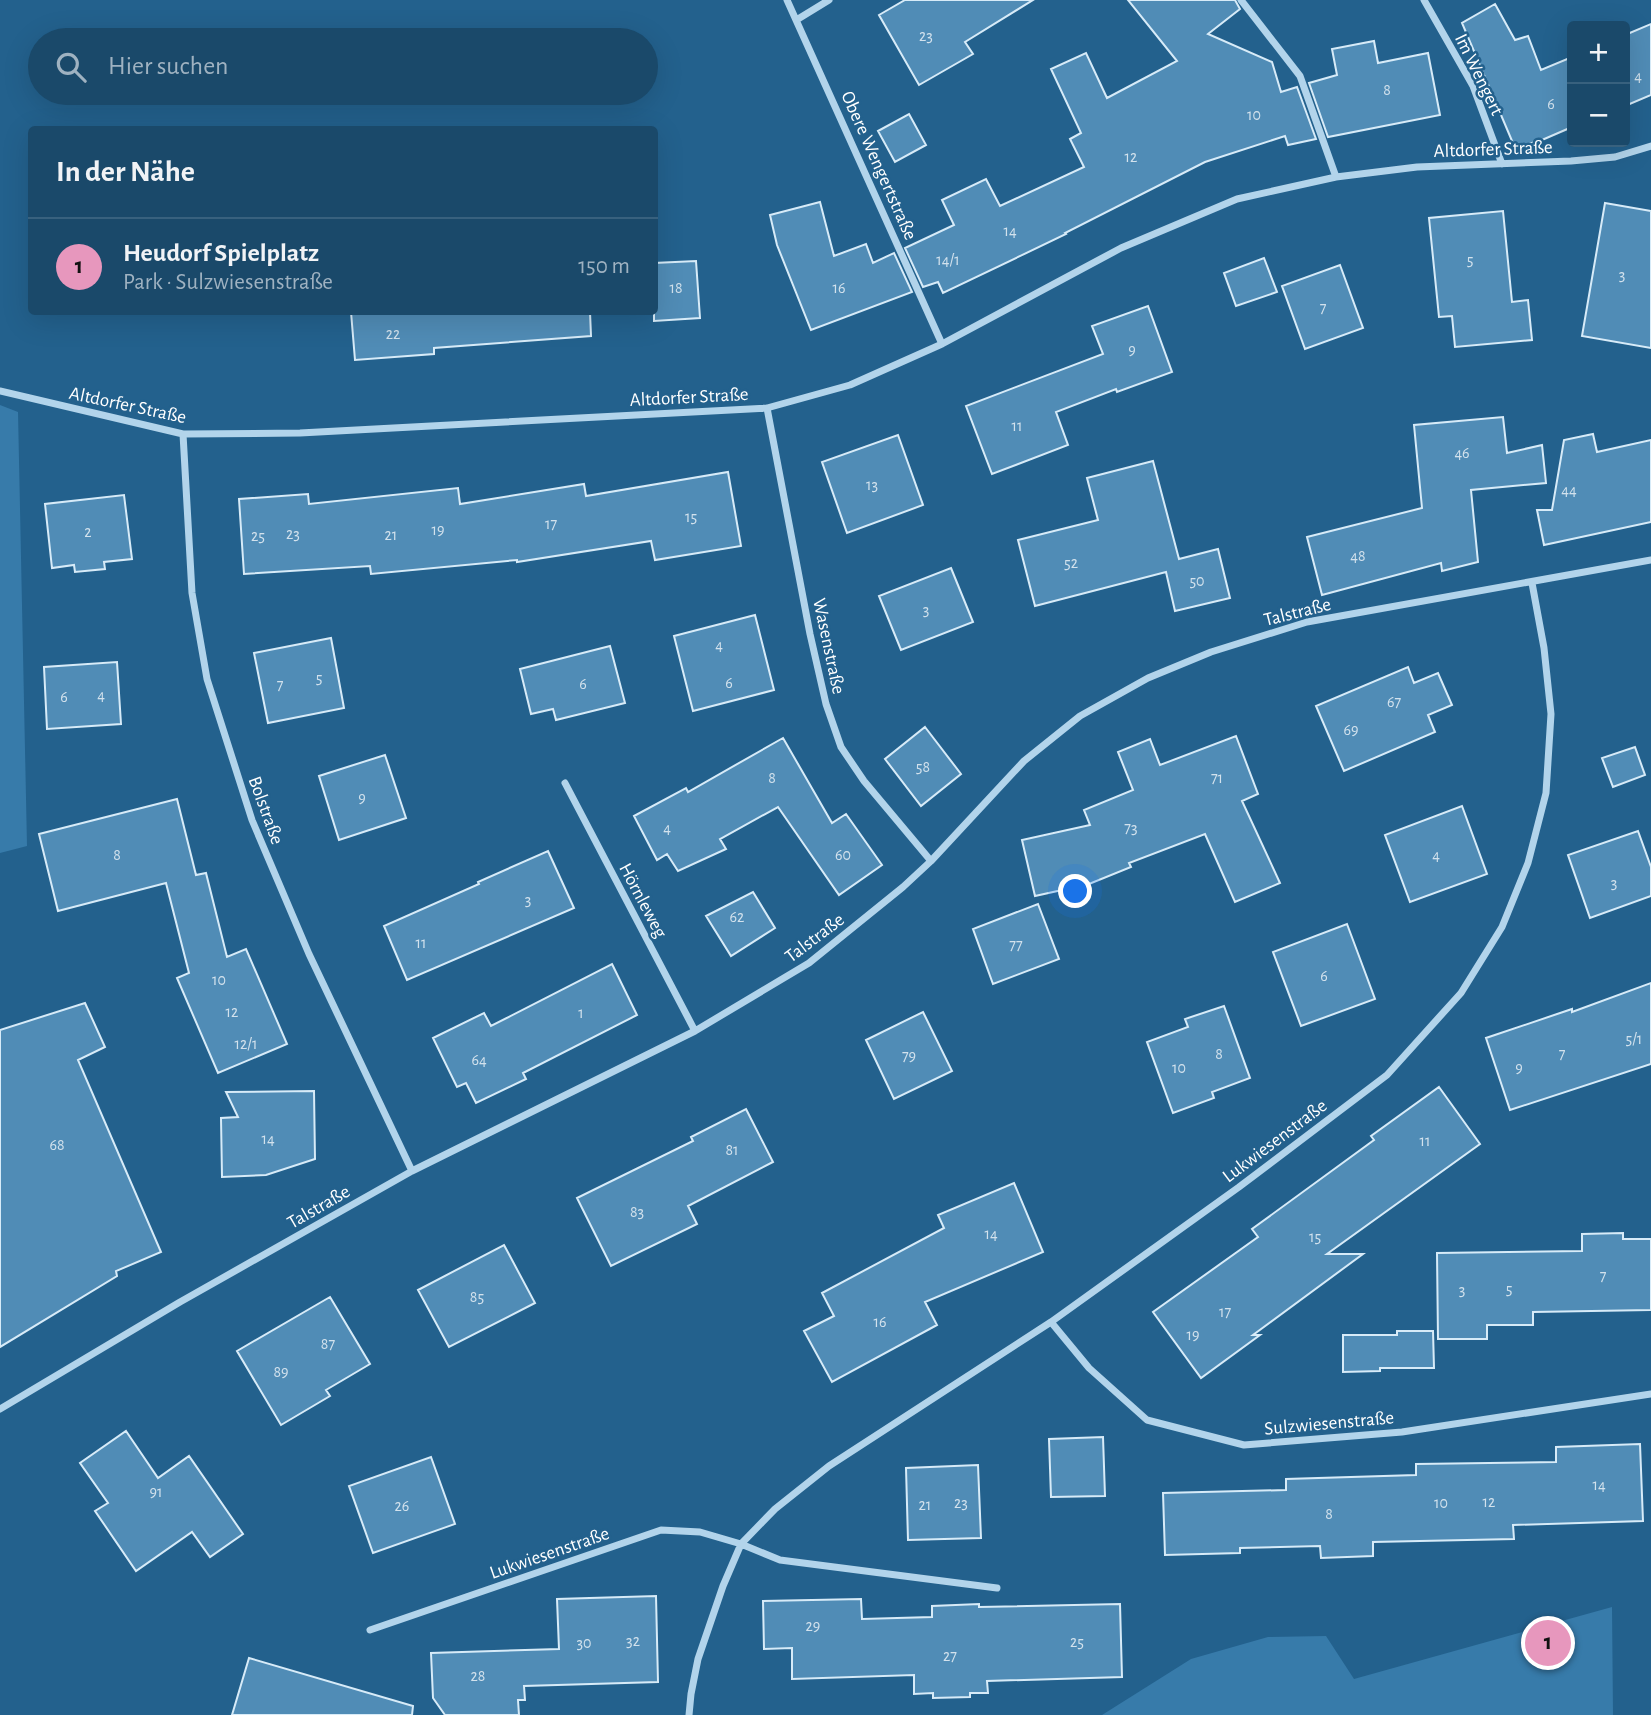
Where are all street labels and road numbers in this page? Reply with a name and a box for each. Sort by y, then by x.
street label: Im Wengert [1451,31,1507,118]
street label: Obere Wengertstraße [837,88,920,243]
street label: Altdorfer Straße [1433,138,1553,161]
street label: Altdorfer Straße [67,384,188,427]
street label: Altdorfer Straße [629,385,749,410]
street label: Talstraße [1262,595,1333,630]
street label: Wasenstraße [809,597,848,696]
street label: Bolstraße [244,774,287,847]
street label: Hörnleweg [615,860,671,942]
street label: Talstraße [782,910,848,966]
street label: Lukwiesenstraße [1219,1096,1331,1186]
street label: Talstraße [284,1182,353,1233]
street label: Sulzwiesenstraße [1264,1408,1395,1439]
street label: Lukwiesenstraße [487,1524,612,1583]

